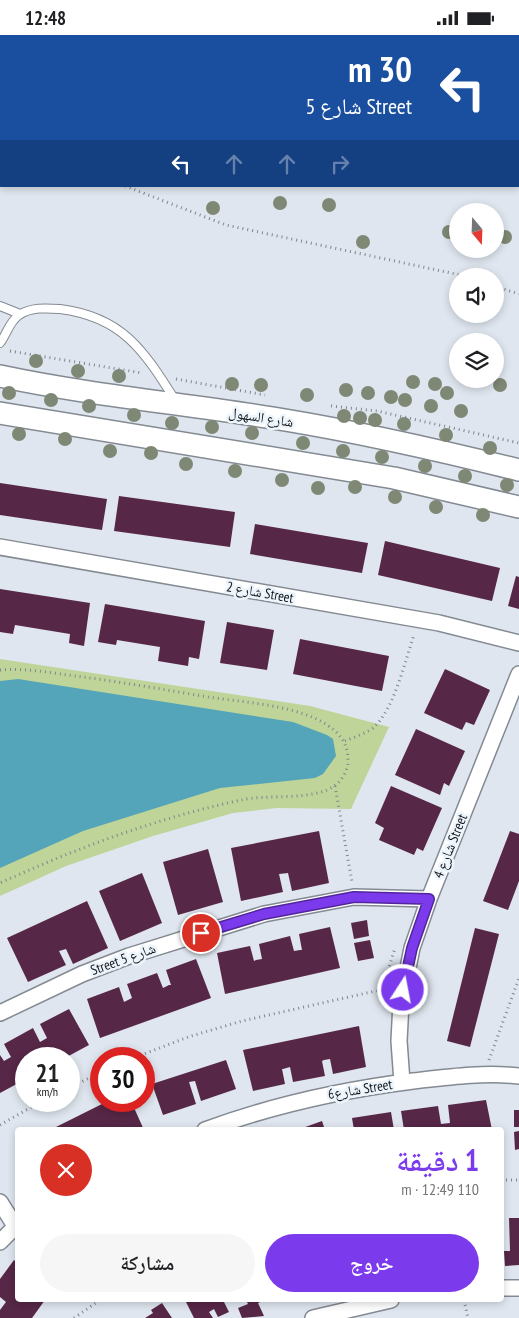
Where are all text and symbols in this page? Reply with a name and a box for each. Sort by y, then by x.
text: 12:48 [25,6,66,30]
text: 30 m [348,46,412,92]
icon: left [430,55,495,120]
text: Street شارع 5 [305,92,412,120]
icon: left [167,150,195,178]
icon: ahead [220,150,248,178]
icon: ahead [273,150,301,178]
icon: right [326,150,354,178]
north arrow [449,203,504,257]
map controls [449,203,504,388]
button: sound [449,268,504,323]
button: layers [449,333,504,388]
street label: شارع السهول [227,403,295,432]
street label: شارع 2 Street [225,577,295,608]
street label: شارع 4 Street [429,811,472,881]
pin [180,912,222,954]
icon: arrive [187,919,215,947]
street label: Street شارع 5 [88,939,158,980]
position arrow [376,963,428,1015]
speed limit sign: 30 [90,1047,155,1112]
text: 21 [36,1057,59,1089]
street label: شارع6 Street [327,1075,394,1104]
text: km/h [37,1084,58,1099]
text: 1 دقيقة [396,1140,479,1179]
button: close [40,1144,92,1196]
text: 110 m · 12:49 [401,1179,479,1199]
button: مشاركة [40,1234,255,1292]
button: خروج [265,1234,479,1292]

